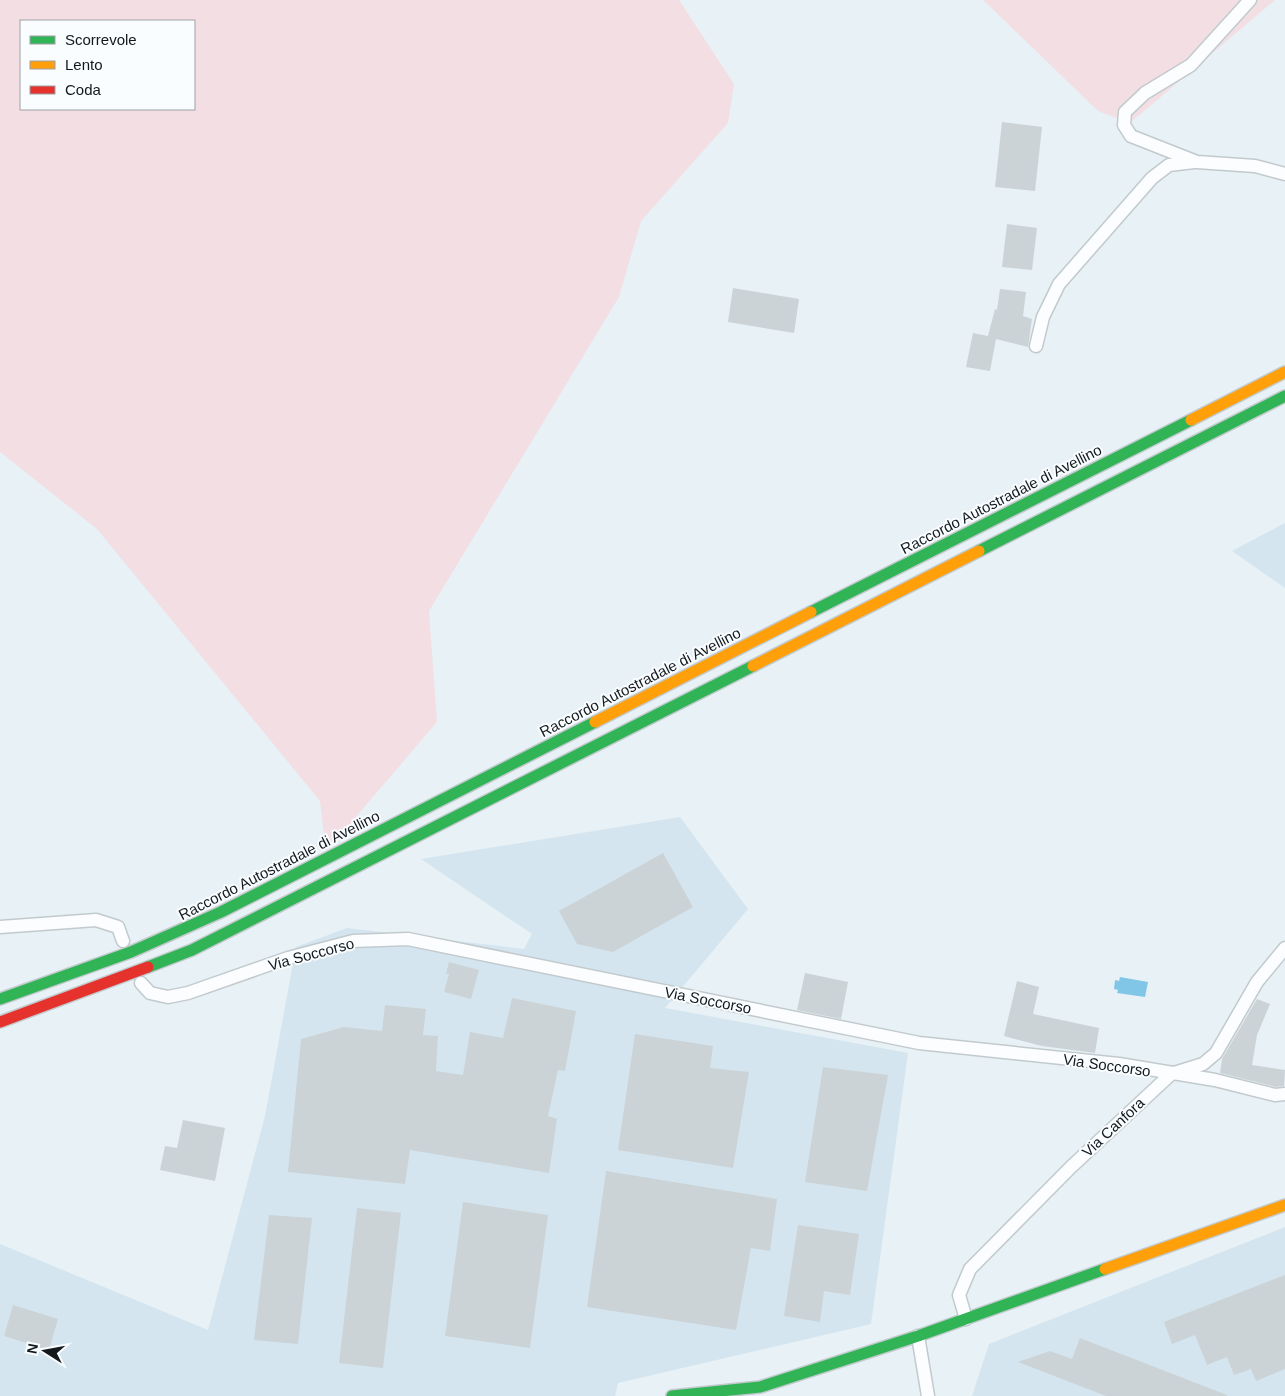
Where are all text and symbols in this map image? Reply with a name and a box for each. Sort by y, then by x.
legend [20,20,195,110]
text: Scorrevole [65,31,137,48]
text: Lento [65,56,103,73]
text: Coda [65,81,102,98]
street label: Raccordo Autostradale di Avellino [898,441,1104,557]
street label: Raccordo Autostradale di Avellino [537,624,743,740]
street label: Raccordo Autostradale di Avellino [176,807,382,923]
street label: Via Soccorso [266,934,356,974]
street label: Via Soccorso [663,983,753,1017]
street label: Via Soccorso [1062,1050,1152,1080]
street label: Via Canfora [1078,1093,1148,1160]
north arrow [20,1326,70,1376]
text: N [23,1342,41,1355]

